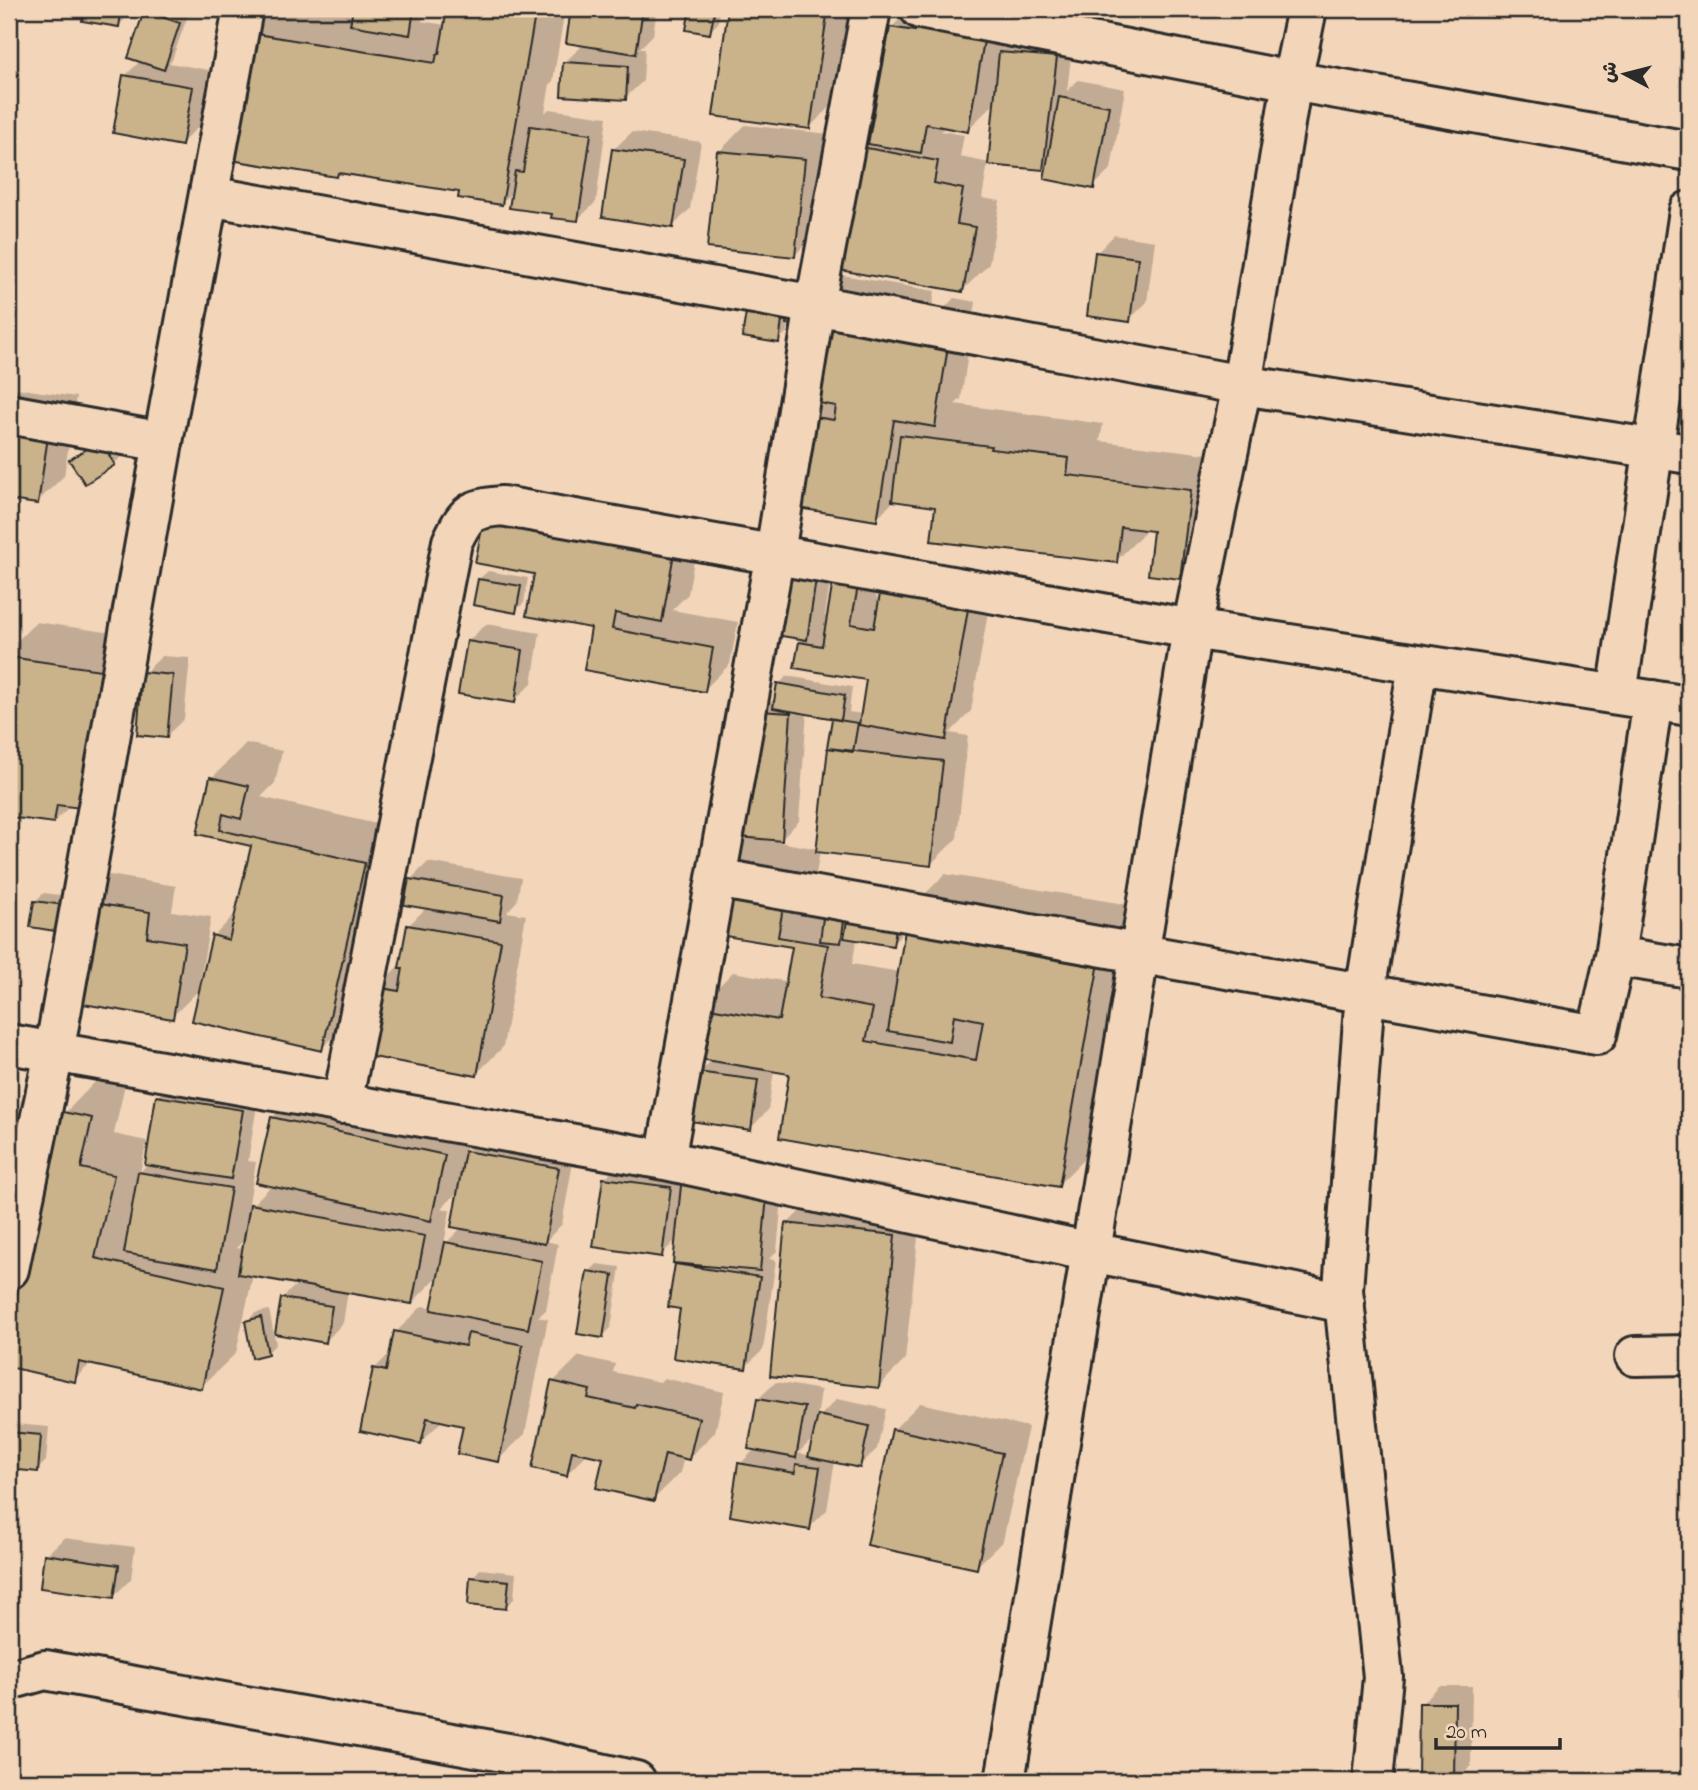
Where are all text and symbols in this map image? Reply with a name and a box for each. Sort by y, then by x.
north arrow [1590,38,1660,108]
text: ش [1596,60,1625,84]
scale bar [1436,1706,1560,1750]
text: 20 m [1446,1718,1487,1748]

